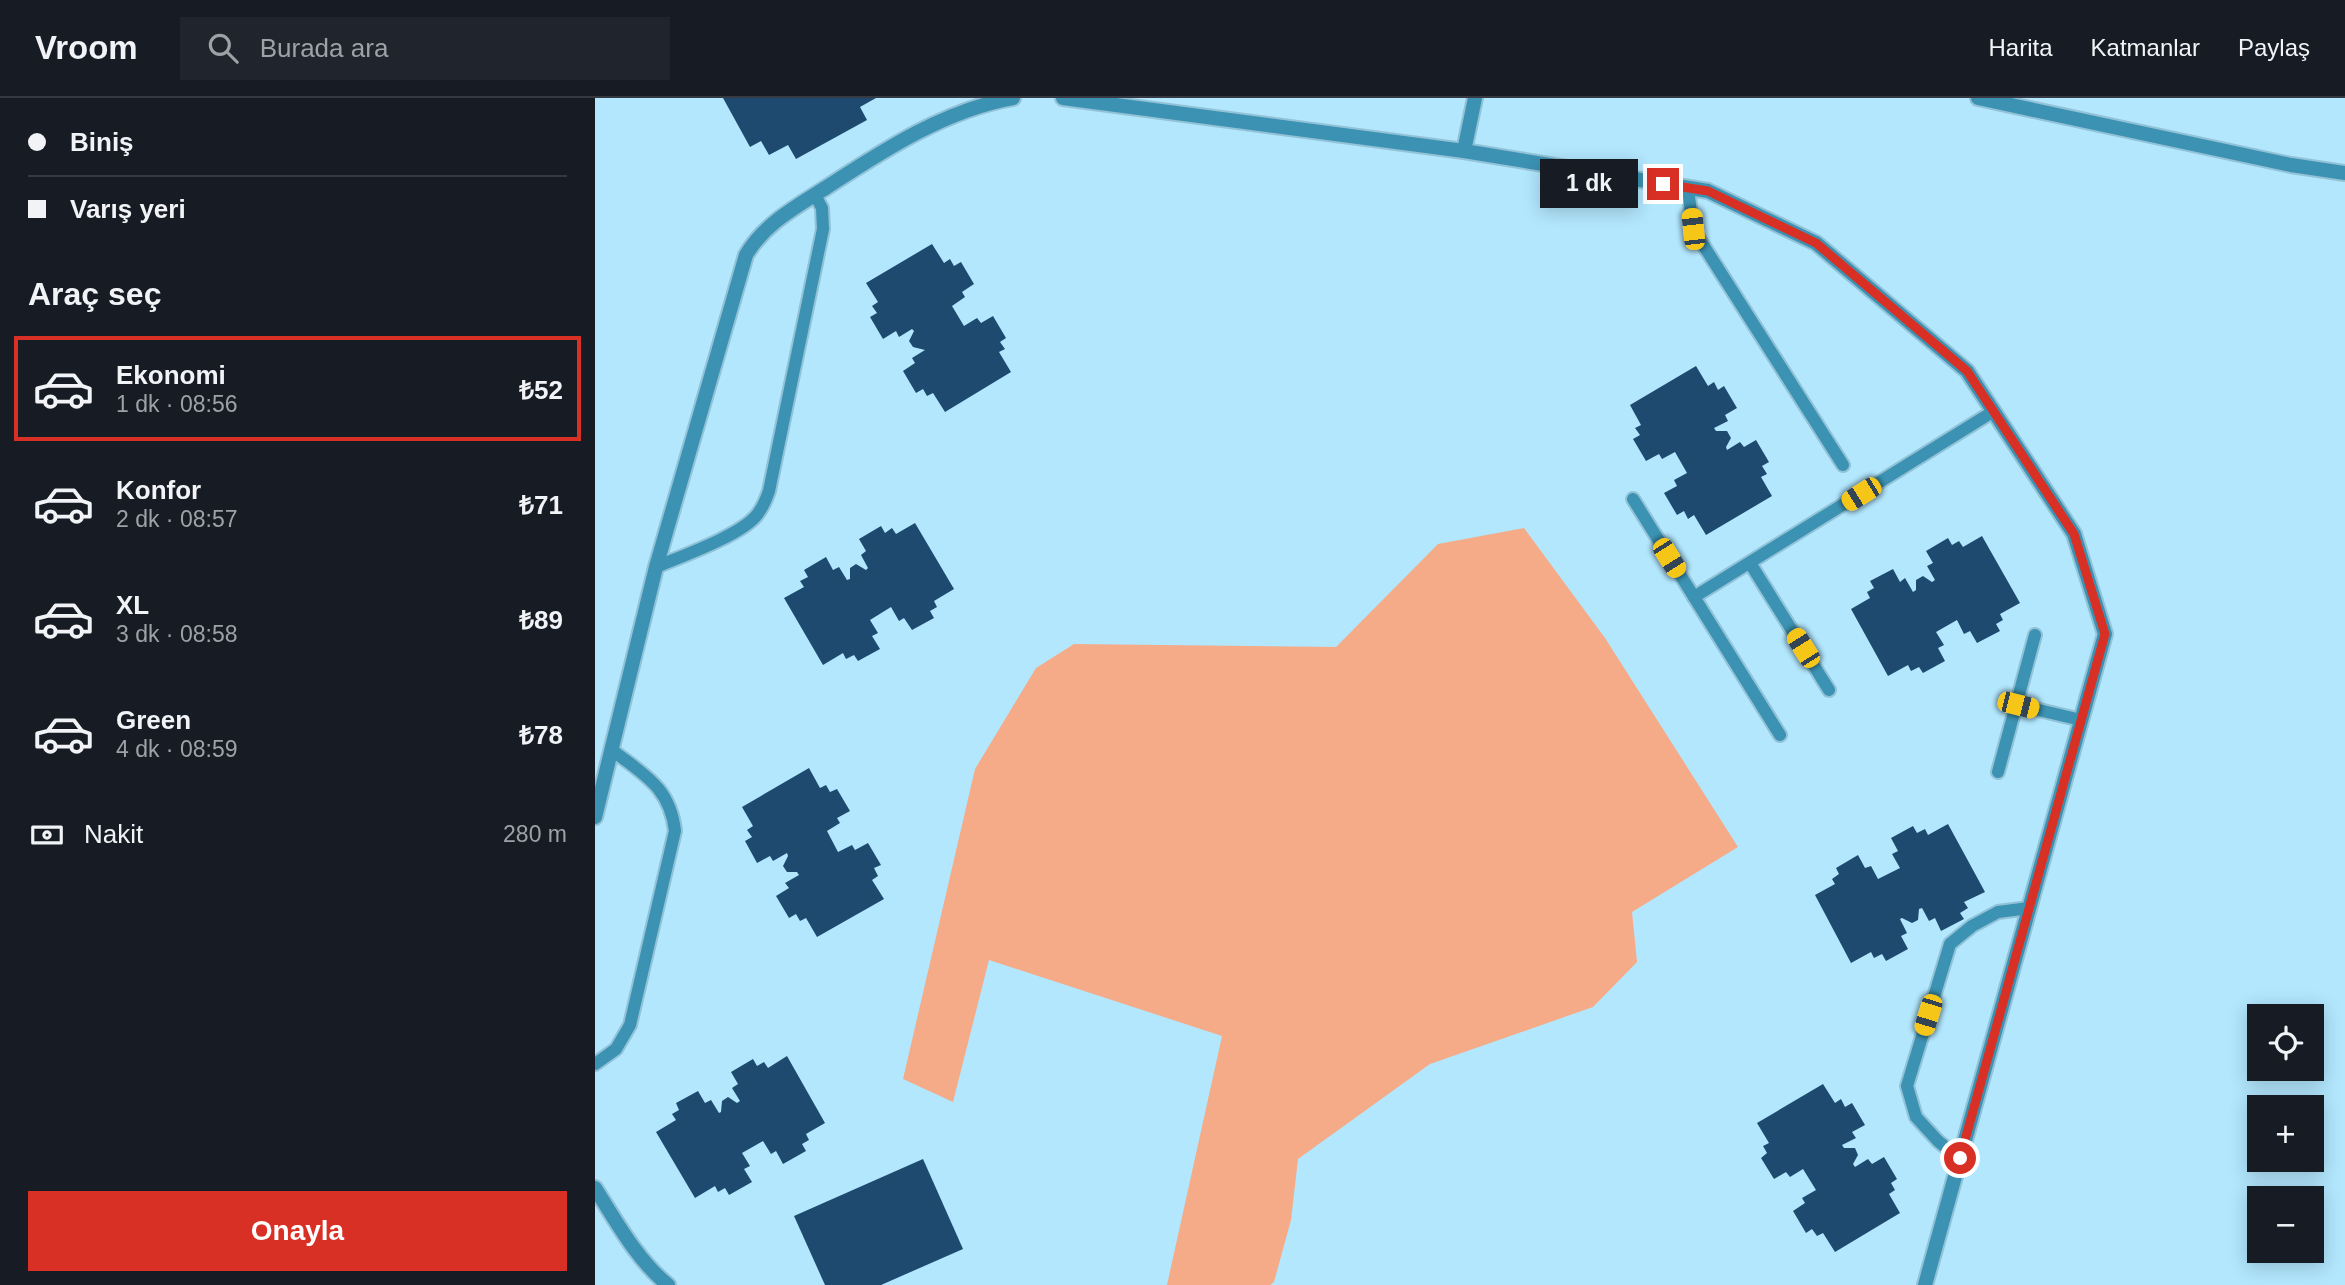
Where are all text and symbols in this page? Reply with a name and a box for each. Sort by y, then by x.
search box [180,17,670,80]
text: Vroom [35,29,138,66]
icon: search [204,29,242,67]
text: Burada ara [260,33,388,63]
text: Harita [1989,34,2053,61]
text: Katmanlar [2091,34,2200,61]
text: Paylaş [2238,34,2310,61]
text: Biniş [70,127,134,157]
callout: 1 dk [1541,160,1639,208]
route end [1647,168,1679,200]
text: 1 dk [1566,170,1612,196]
text: Varış yeri [70,194,186,224]
car [1681,207,1706,251]
text: Araç seç [28,276,161,312]
icon: car [32,357,95,420]
text: Ekonomi [116,360,226,390]
text: ₺52 [519,375,563,405]
text: 1 dk · 08:56 [116,391,237,417]
icon: car [32,472,95,535]
car [1838,474,1885,514]
text: Konfor [116,475,201,505]
text: ₺71 [519,490,563,520]
text: 2 dk · 08:57 [116,506,237,532]
car [1649,535,1690,581]
icon: car [32,587,95,650]
text: XL [116,590,149,620]
text: ₺89 [519,605,563,635]
text: 3 dk · 08:58 [116,621,237,647]
car [1783,625,1824,671]
car [1996,690,2041,720]
icon: car [32,702,95,765]
text: Green [116,705,191,735]
text: ₺78 [519,720,563,750]
text: 4 dk · 08:59 [116,736,237,762]
icon: cash [28,816,66,854]
text: Nakit [84,819,143,849]
text: 280 m [503,821,567,847]
car [1912,992,1945,1038]
map controls [2247,1004,2324,1263]
button: locate [2247,1004,2324,1081]
button: + [2247,1095,2324,1172]
route start [1944,1142,1976,1174]
button: − [2247,1186,2324,1263]
button: Onayla [28,1191,567,1271]

